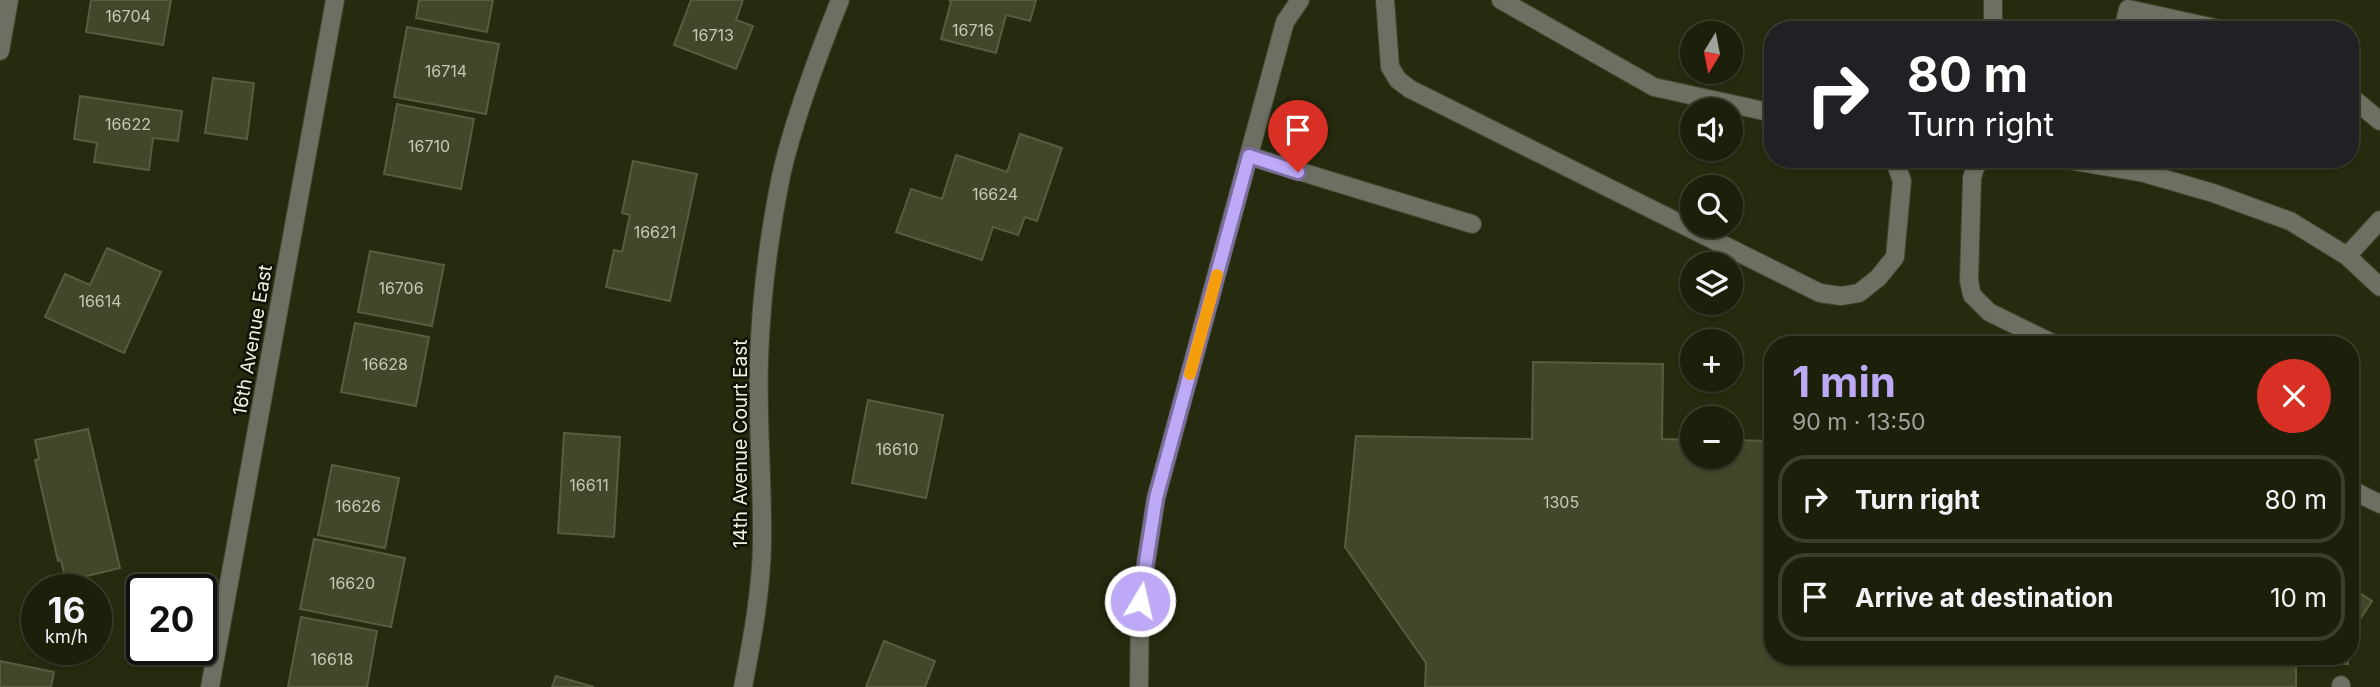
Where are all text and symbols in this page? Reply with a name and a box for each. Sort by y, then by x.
house number: 16704 [105,6,151,26]
house number: 16716 [952,20,994,40]
north arrow [1680,21,1743,84]
map controls [1680,21,1743,469]
house number: 16713 [692,25,734,45]
text: 80 m [1907,45,2028,104]
icon: right [1792,49,1883,140]
house number: 16714 [425,61,467,81]
button: sound [1680,98,1743,161]
pin [1268,100,1328,172]
text: Turn right [1907,105,2054,144]
icon: arrive [1279,111,1317,149]
house number: 16622 [105,114,151,134]
house number: 16710 [408,136,450,156]
button: search [1680,175,1743,238]
house number: 16624 [972,184,1018,204]
house number: 16621 [634,222,676,242]
button: layers [1680,252,1743,315]
street label: 16th Avenue East [228,263,277,417]
house number: 16706 [378,278,424,298]
house number: 16614 [78,291,122,311]
button: + [1680,329,1743,392]
street label: 14th Avenue Court East [729,340,752,548]
house number: 16628 [362,354,408,374]
text: 1 min [1792,356,1896,407]
button: close [2257,359,2331,433]
button: − [1680,406,1743,469]
text: 90 m · 13:50 [1792,408,1926,436]
house number: 16610 [876,439,918,459]
house number: 16611 [569,475,609,495]
icon: right [1796,480,1834,518]
text: Turn right [1855,484,1980,515]
text: 80 m [2264,484,2327,515]
house number: 1305 [1543,492,1579,512]
house number: 16626 [335,496,381,516]
position arrow [1103,564,1177,638]
house number: 16620 [329,573,375,593]
speed limit sign: 20 [126,574,217,665]
icon: arrive [1796,578,1834,616]
text: Arrive at destination [1855,582,2114,613]
text: 10 m [2270,582,2327,613]
text: 16 [48,589,85,631]
text: km/h [45,626,88,647]
house number: 16618 [311,649,353,669]

